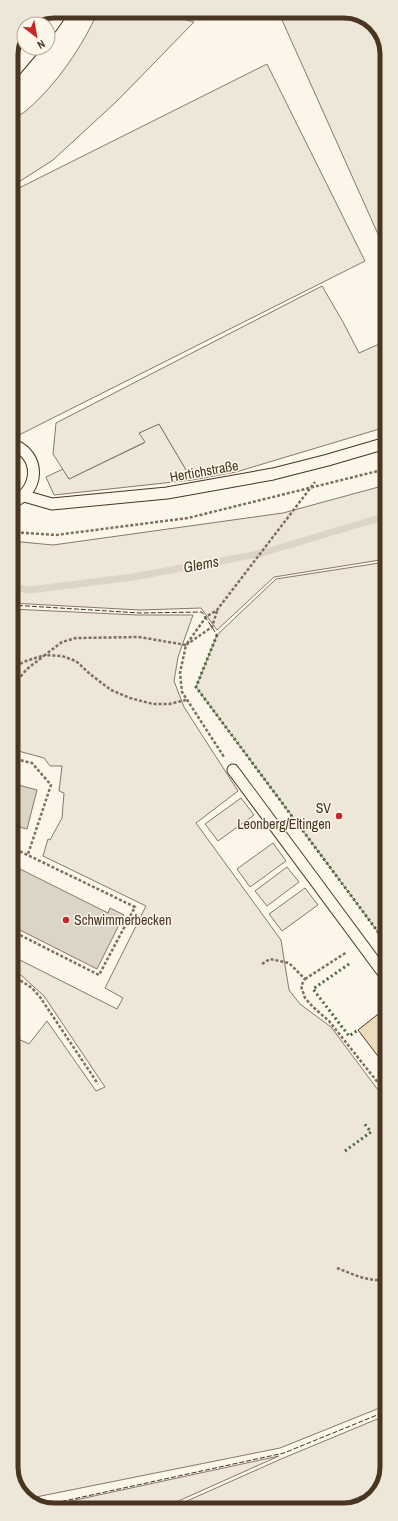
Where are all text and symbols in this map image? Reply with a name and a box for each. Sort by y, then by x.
north arrow [16,16,56,56]
text: N [35,37,48,52]
street label: Hertichstraße [168,456,240,486]
water label: Glems [182,550,220,578]
place label: SV Leonberg/Eltingen [237,799,331,833]
marker: SV Leonberg/Eltingen [334,811,344,821]
place label: Schwimmerbecken [74,911,172,929]
marker: Schwimmerbecken [61,915,71,925]

